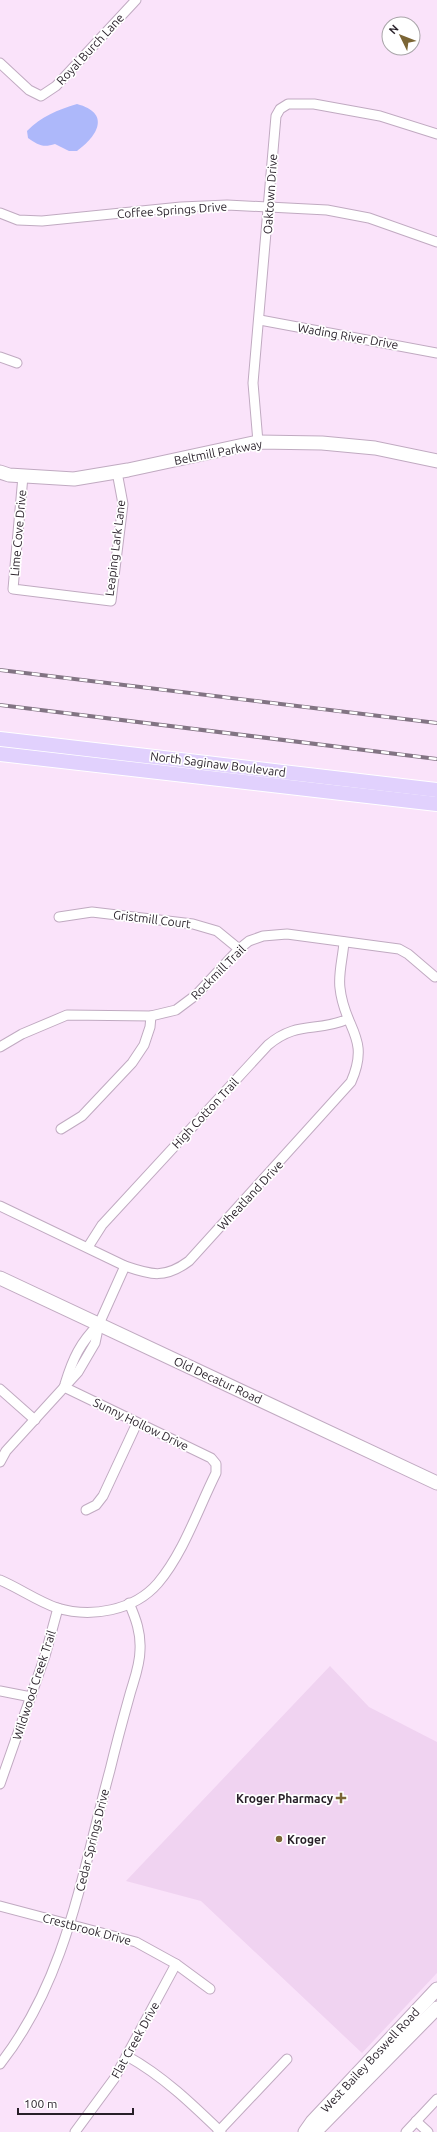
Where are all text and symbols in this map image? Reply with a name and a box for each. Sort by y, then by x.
street label: Royal Burch Lane [54,11,126,87]
north arrow [381,16,421,56]
text: N [386,22,401,36]
street label: Oaktown Drive [261,153,279,235]
street label: Coffee Springs Drive [117,200,227,220]
street label: Wading River Drive [297,321,399,351]
street label: Beltmill Parkway [173,437,263,467]
street label: Lime Cove Drive [8,489,28,577]
street label: Leaping Lark Lane [103,499,127,597]
street label: North Saginaw Boulevard [149,749,287,779]
street label: Gristmill Court [112,908,192,930]
street label: Rockmill Trail [188,942,248,1002]
street label: High Cotton Trail [169,1075,241,1151]
street label: Wheatland Drive [215,1158,285,1232]
street label: Old Decatur Road [172,1354,264,1406]
street label: Sunny Hollow Drive [91,1395,191,1453]
street label: Wildwood Creek Trail [10,1629,58,1741]
street label: Cedar Springs Drive [73,1787,111,1893]
place label: Kroger Pharmacy [236,1792,334,1805]
marker: Kroger Pharmacy [336,1793,346,1803]
place label: Kroger [287,1833,326,1846]
marker: Kroger [274,1834,284,1844]
street label: Crestbrook Drive [41,1911,133,1947]
street label: Flat Creek Drive [109,1999,161,2081]
street label: West Bailey Boswell Road [318,2005,422,2115]
scale bar [18,2090,133,2116]
text: 100 m [24,2097,57,2110]

